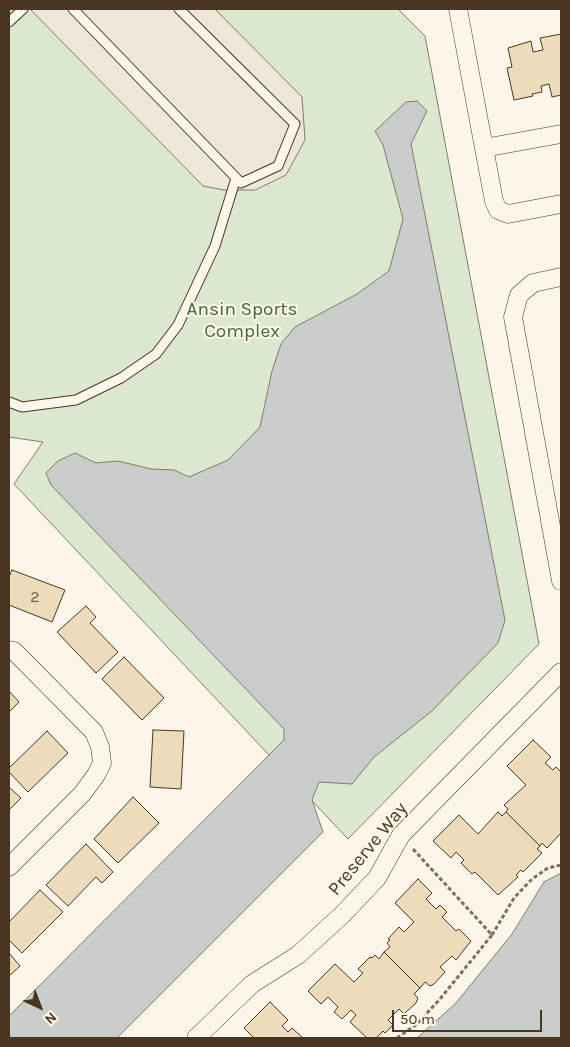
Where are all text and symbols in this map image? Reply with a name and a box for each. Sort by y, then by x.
park label: Ansin Sports Complex [187,299,297,343]
house number: 2 [30,587,40,607]
street label: Preserve Way [324,798,412,900]
north arrow [15,982,65,1032]
scale bar [395,1000,545,1032]
text: N [41,1009,60,1028]
text: 50 m [400,1010,435,1028]

